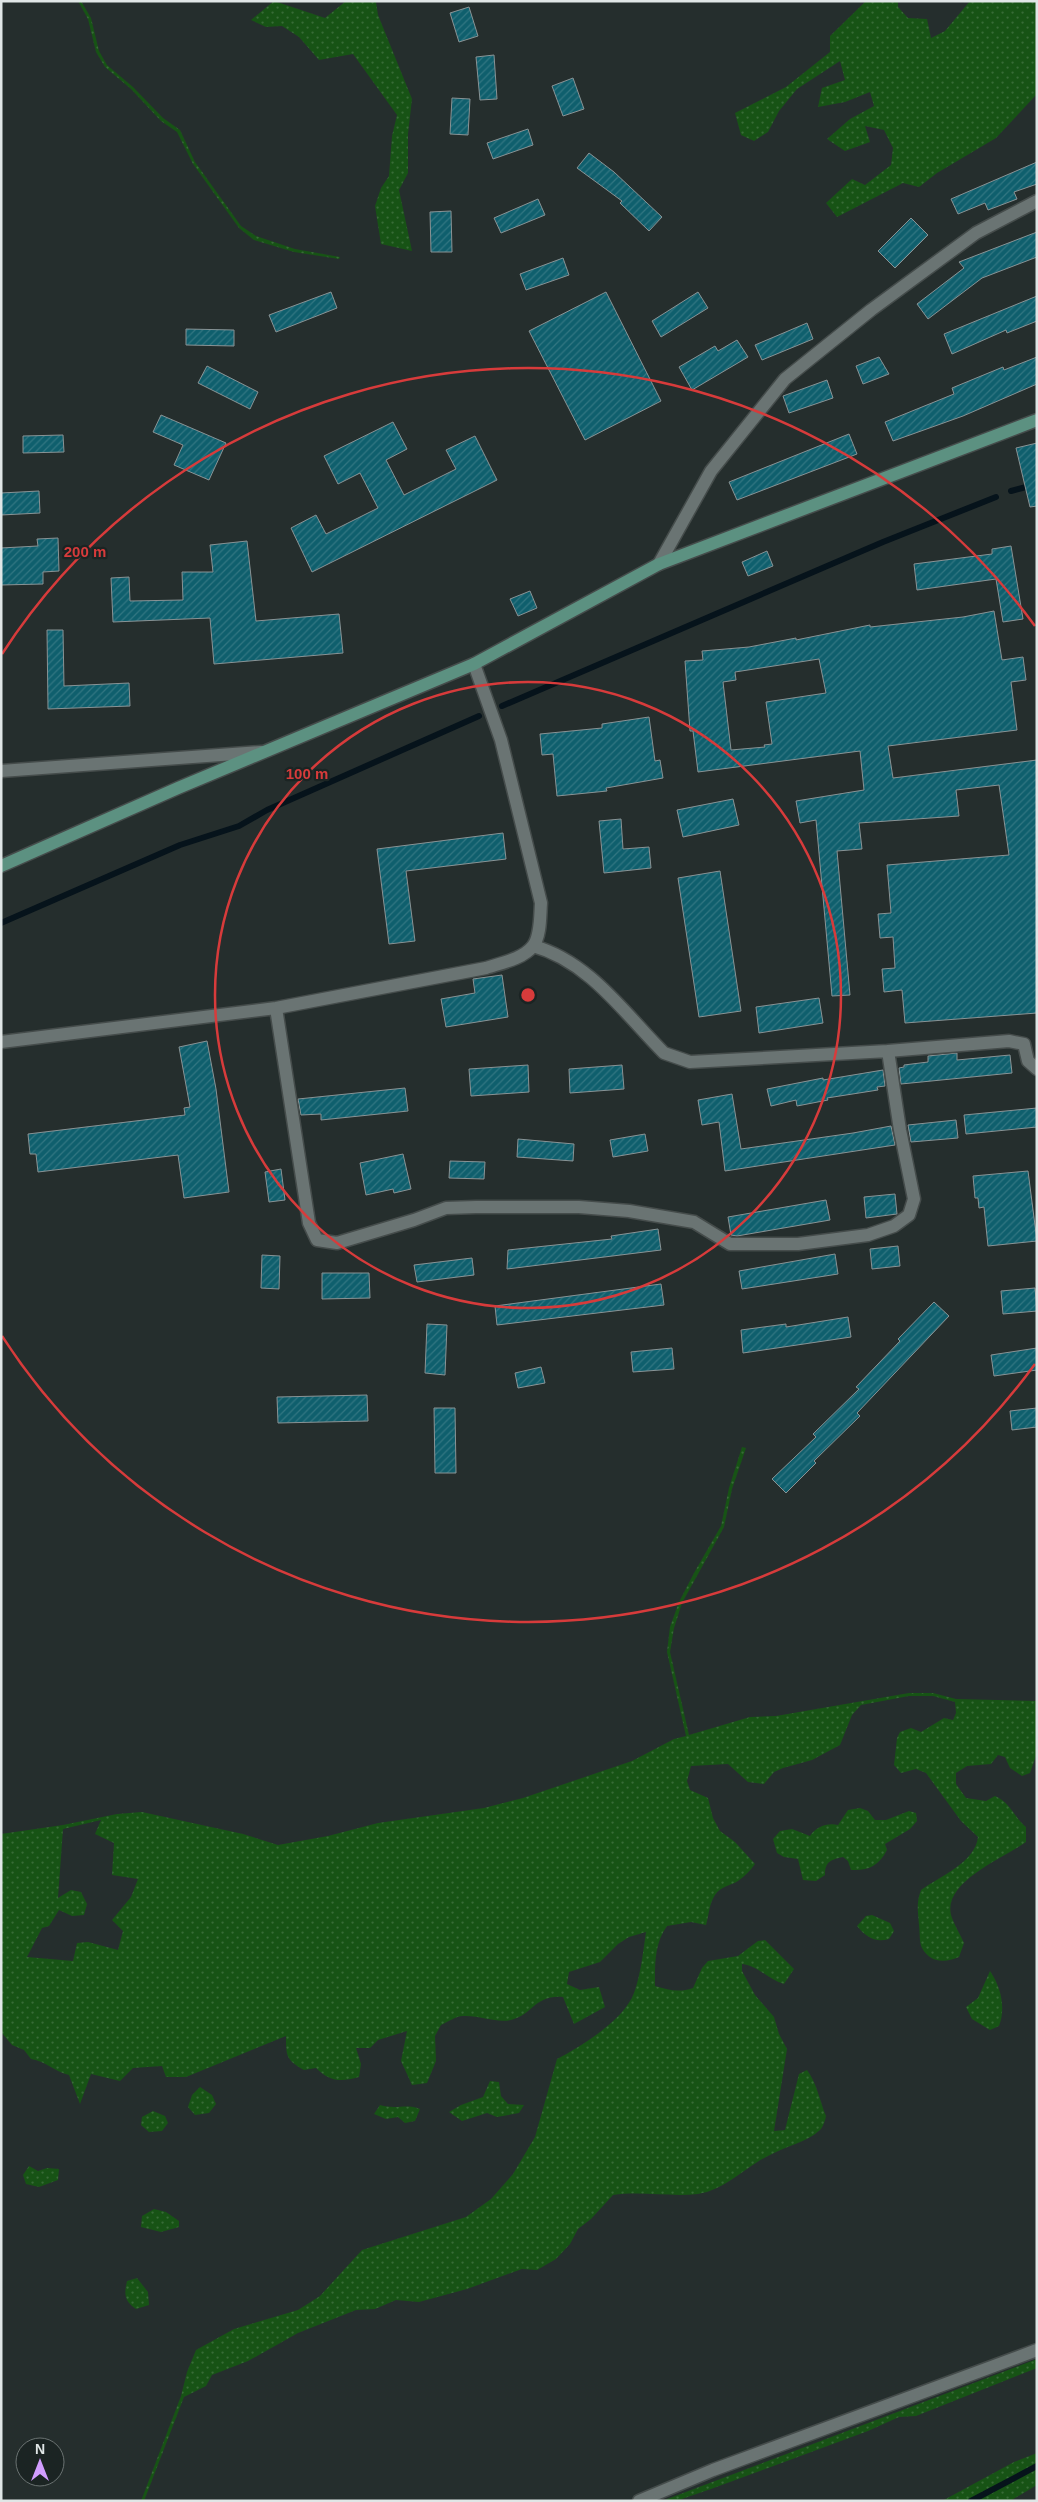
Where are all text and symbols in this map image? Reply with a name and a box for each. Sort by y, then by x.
text: 200 m [64,543,106,560]
text: 100 m [286,765,328,782]
centre of rings [519,986,537,1004]
north arrow [15,2437,65,2487]
text: N [35,2441,45,2457]

